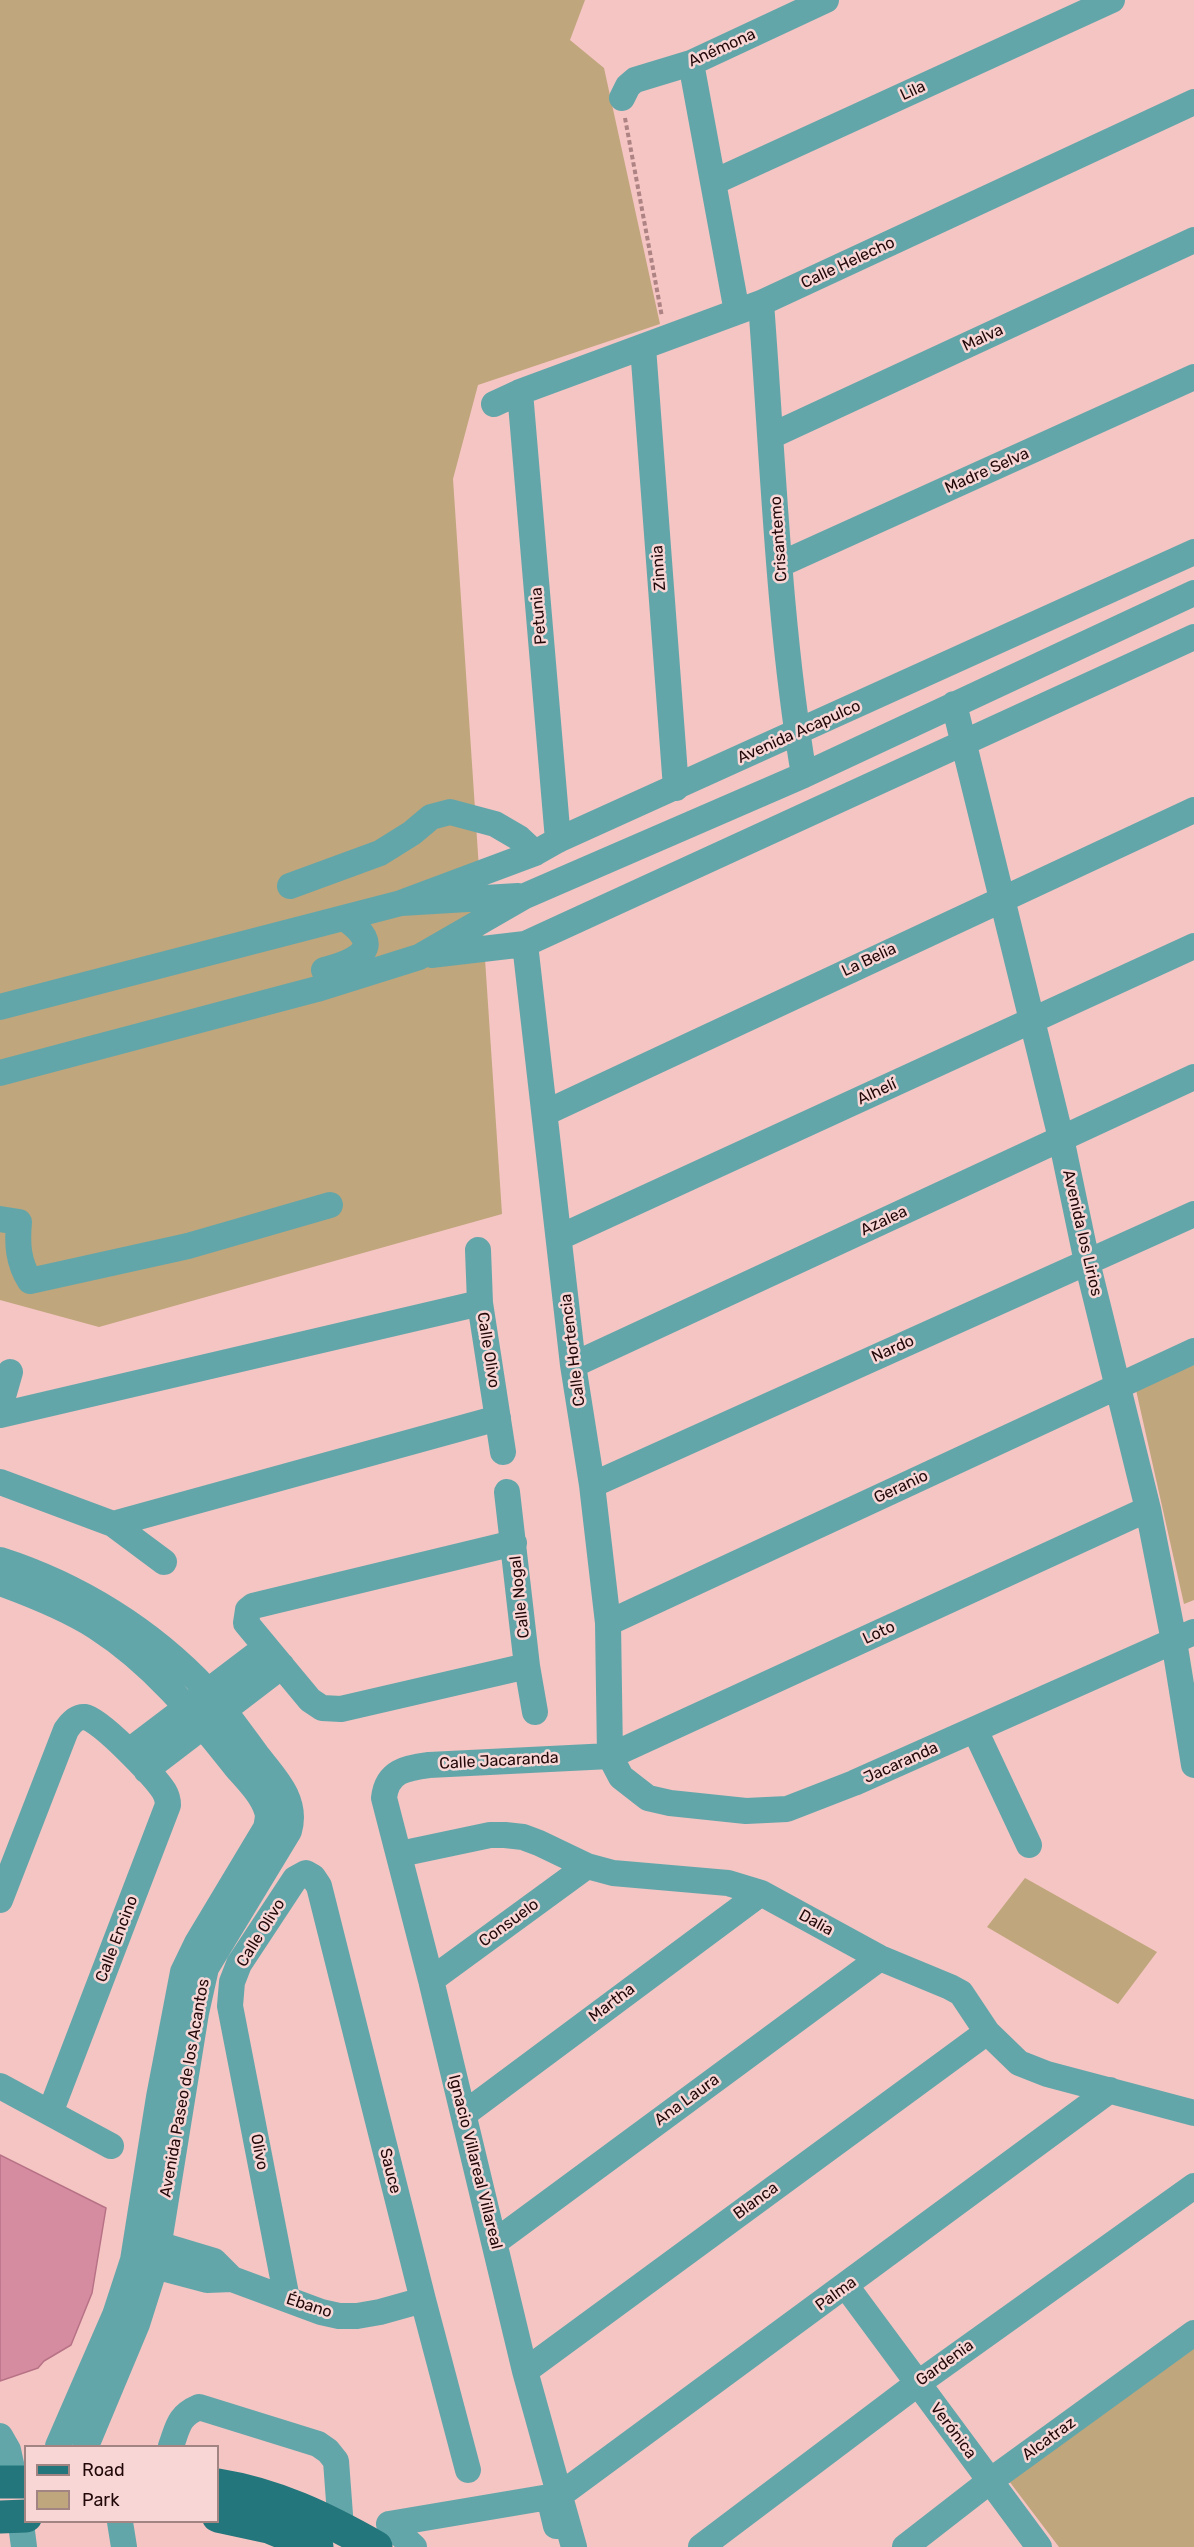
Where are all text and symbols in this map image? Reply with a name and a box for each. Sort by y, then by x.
street label: Anémona [686,25,758,71]
street label: Lila [897,77,929,105]
street label: Calle Helecho [798,233,898,293]
street label: Malva [960,320,1006,356]
street label: Madre Selva [942,444,1032,498]
street label: Crisantemo [766,496,792,582]
street label: Zinnia [648,545,670,591]
street label: Petunia [527,587,551,645]
street label: Avenida Acapulco [734,696,864,768]
street label: La Belia [839,939,899,981]
street label: Alhelí [854,1075,900,1109]
street label: Avenida los Lirios [1058,1168,1106,1298]
street label: Azalea [858,1202,910,1240]
street label: Calle Hortencia [557,1293,589,1407]
street label: Calle Olivo [473,1311,503,1389]
street label: Nardo [869,1331,917,1367]
street label: Geranio [871,1466,931,1508]
street label: Calle Nogal [506,1555,534,1639]
street label: Loto [860,1617,898,1649]
street label: Jacaranda [861,1738,941,1788]
street label: Calle Jacaranda [439,1748,559,1774]
street label: Calle Encino [92,1893,142,1985]
street label: Calle Olivo [233,1895,289,1971]
street label: Consuelo [475,1895,543,1951]
street label: Dalia [795,1906,837,1940]
street label: Avenida Paseo de los Acantos [156,1977,214,2199]
street label: Martha [585,1980,639,2026]
street label: Ana Laura [651,2070,723,2130]
street label: Ignacio Villareal Villareal [444,2073,506,2251]
street label: Olivo [246,2132,272,2172]
street label: Sauce [375,2146,405,2196]
street label: Blanca [730,2178,782,2224]
street label: Palma [812,2273,860,2315]
street label: Ébano [284,2290,334,2322]
street label: Gardenia [912,2336,978,2390]
street label: Verónica [926,2399,980,2463]
street label: Alcatraz [1019,2413,1079,2465]
legend [24,2445,219,2523]
text: Road [82,2459,125,2481]
text: Park [82,2489,119,2511]

